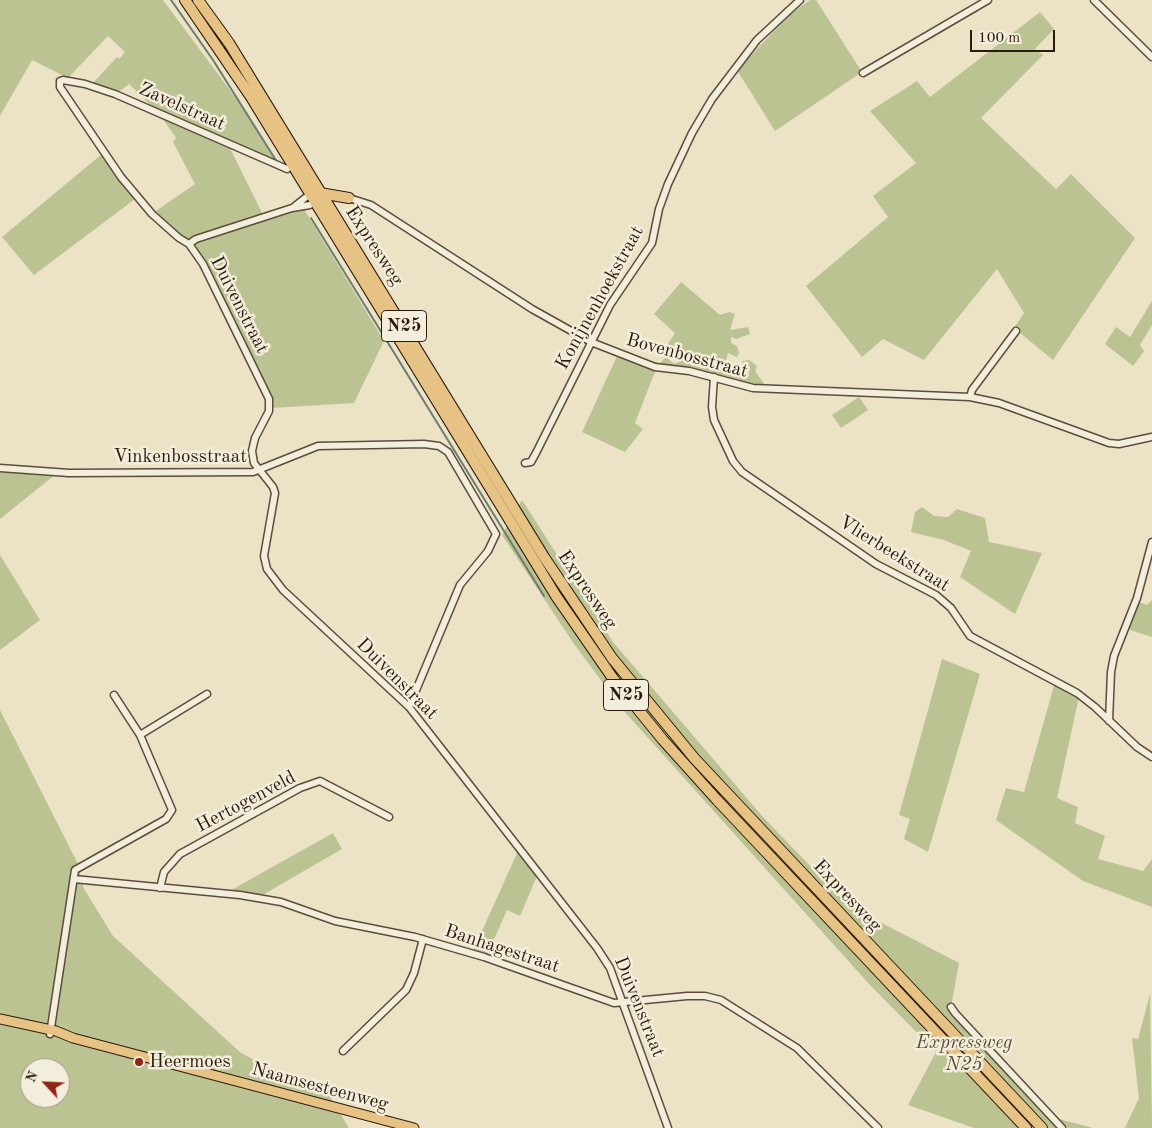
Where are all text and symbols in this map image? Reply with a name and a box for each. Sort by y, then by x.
scale bar [972,20,1057,52]
text: 100 m [978,31,1020,46]
street label: Zavelstraat [135,78,229,136]
street label: Expresweg [340,202,408,290]
street label: Konijnenhoekstraat [551,222,649,374]
street label: Duivenstraat [205,252,273,358]
road number: N25 [382,310,426,342]
street label: Bovenbosstraat [623,329,751,383]
street label: Vinkenbosstraat [113,446,247,468]
street label: Vlierbeekstraat [834,511,954,597]
street label: Expresweg [552,546,622,634]
street label: Duivenstraat [351,633,443,725]
road number: N25 [604,680,648,710]
street label: Hertogenveld [192,766,300,838]
street label: Expresweg [808,855,886,937]
street label: Banhagestraat [442,920,562,978]
street label: Duivenstraat [609,953,669,1061]
park label: Expressweg N25 [916,1032,1012,1076]
place label: Heermoes [149,1051,231,1073]
marker: Heermoes [133,1056,145,1068]
north arrow [20,1058,70,1108]
street label: Naamsesteenweg [249,1058,391,1116]
text: N [24,1069,41,1085]

